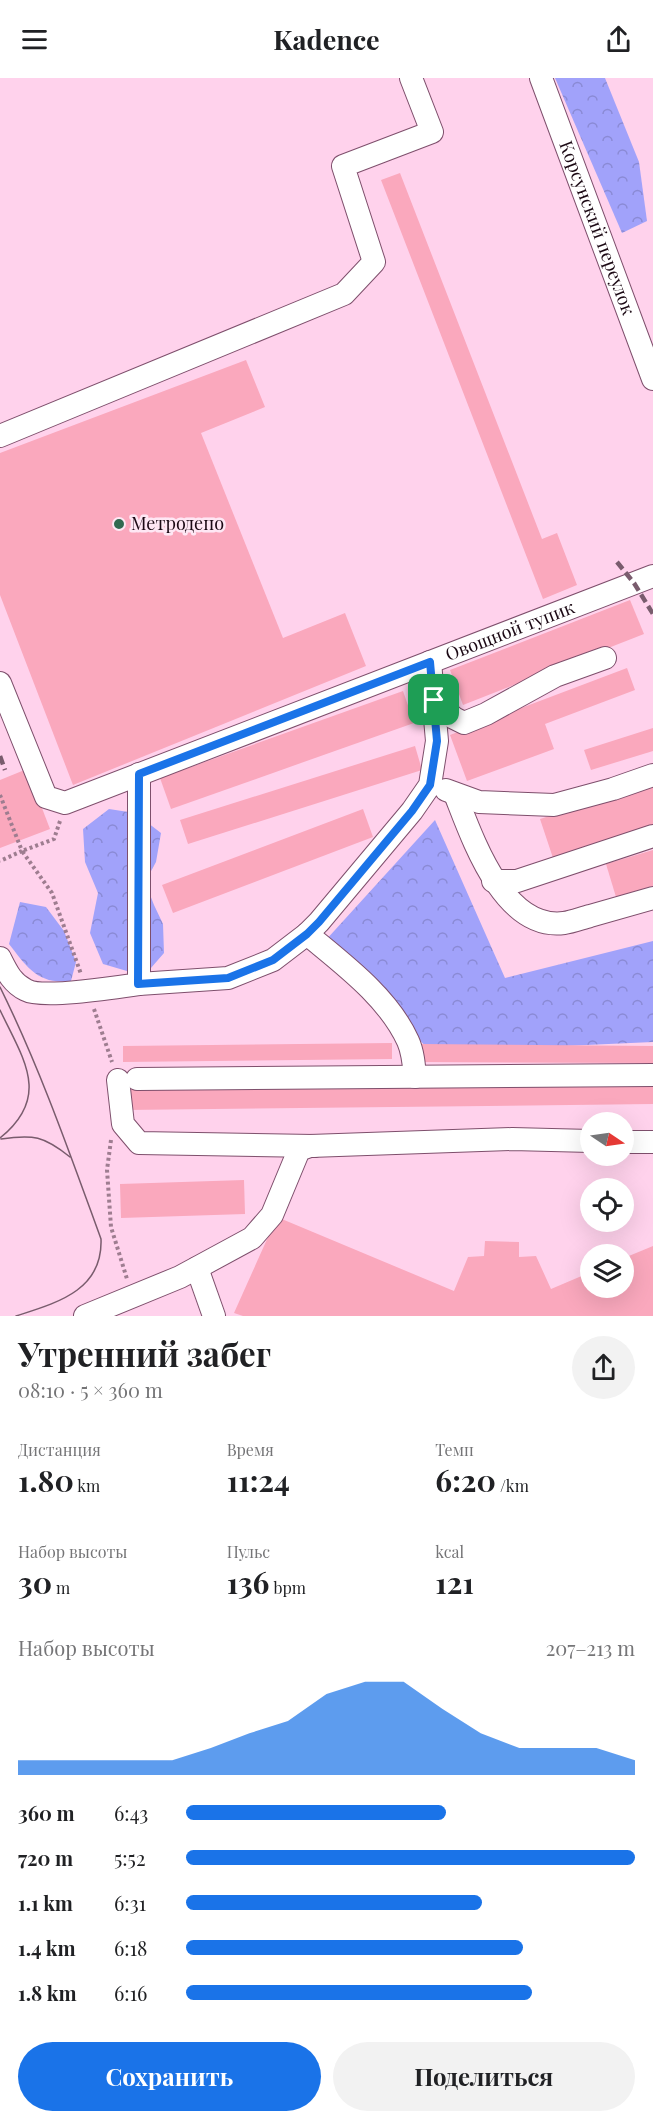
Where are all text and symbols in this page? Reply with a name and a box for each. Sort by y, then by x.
text: Kadence [273,21,380,57]
icon: menu [18,23,51,56]
icon: share [602,23,635,56]
street label: Корсунский переулок [554,137,641,318]
place label: Метродепо [131,511,224,535]
marker: Метродепо [112,517,126,531]
street label: Овощной тупик [442,594,578,666]
pin [408,674,459,725]
icon: arrive [417,683,450,716]
north arrow [580,1112,634,1166]
map controls [580,1112,634,1298]
button: locate [580,1178,634,1232]
button: layers [580,1244,634,1298]
text: Утренний забег [18,1331,271,1375]
button: share [572,1336,635,1399]
text: 08:10 · 5 × 360 m [18,1376,163,1403]
text: Дистанция [18,1439,101,1460]
text: Время [227,1439,274,1460]
text: Темп [435,1439,474,1460]
text: 1.80 [18,1460,74,1500]
text: 11:24 [227,1460,290,1500]
text: 6:20 [435,1460,496,1500]
text: km [74,1475,100,1496]
text: /km [496,1475,529,1496]
text: Набор высоты [18,1541,127,1562]
text: Пульс [227,1541,270,1562]
text: kcal [435,1541,464,1562]
text: 30 [18,1562,52,1602]
text: 136 [227,1562,269,1602]
text: 121 [435,1562,474,1602]
text: m [52,1577,70,1598]
text: bpm [269,1577,306,1598]
text: Набор высоты [18,1634,155,1661]
text: 207–213 m [546,1634,635,1661]
text: 360 m [18,1799,75,1826]
text: 6:43 [114,1799,148,1826]
text: 720 m [18,1844,73,1871]
text: 5:52 [114,1844,146,1871]
text: 1.1 km [18,1889,73,1916]
text: 6:31 [114,1889,146,1916]
text: 1.4 km [18,1934,76,1961]
text: 6:18 [114,1934,147,1961]
text: 1.8 km [18,1979,77,2006]
text: 6:16 [114,1979,147,2006]
button: Сохранить [18,2042,321,2111]
button: Поделиться [333,2042,635,2111]

